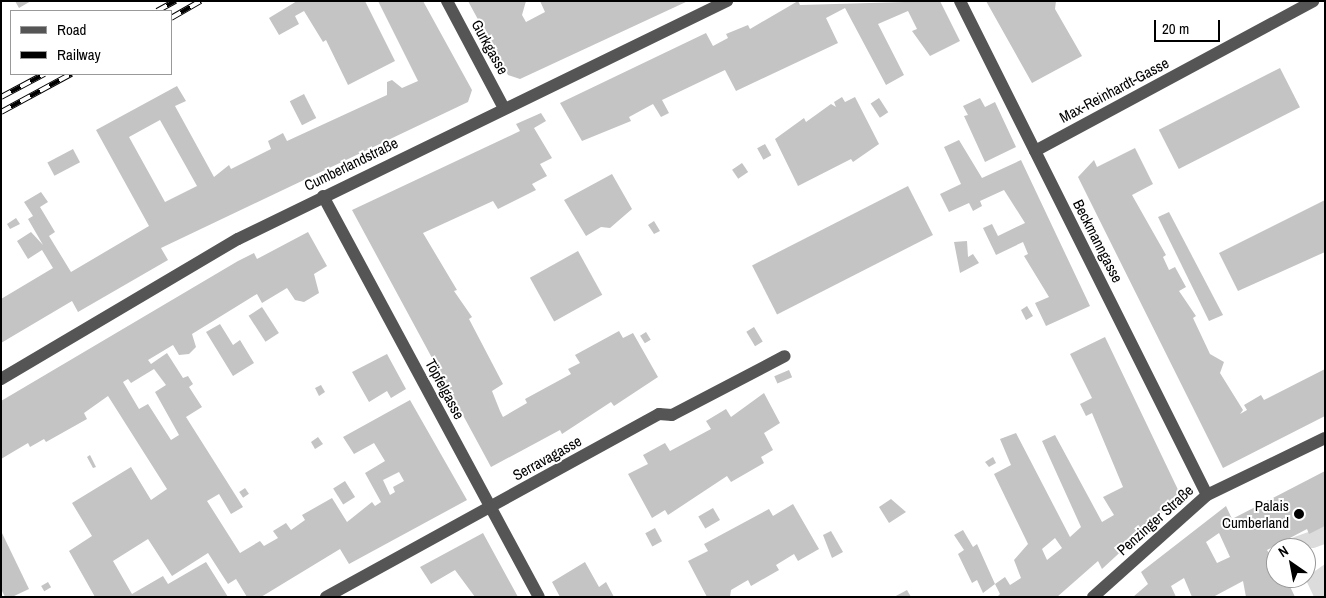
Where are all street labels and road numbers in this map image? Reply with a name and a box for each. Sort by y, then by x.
street label: Gurkgasse [468,17,512,77]
street label: Max-Reinhardt-Gasse [1056,54,1172,126]
street label: Cumberlandstraße [301,134,401,194]
street label: Beckmanngasse [1069,196,1127,286]
street label: Töpfelgasse [422,356,468,422]
street label: Serravagasse [509,432,585,484]
street label: Penzinger Straße [1113,481,1197,559]

